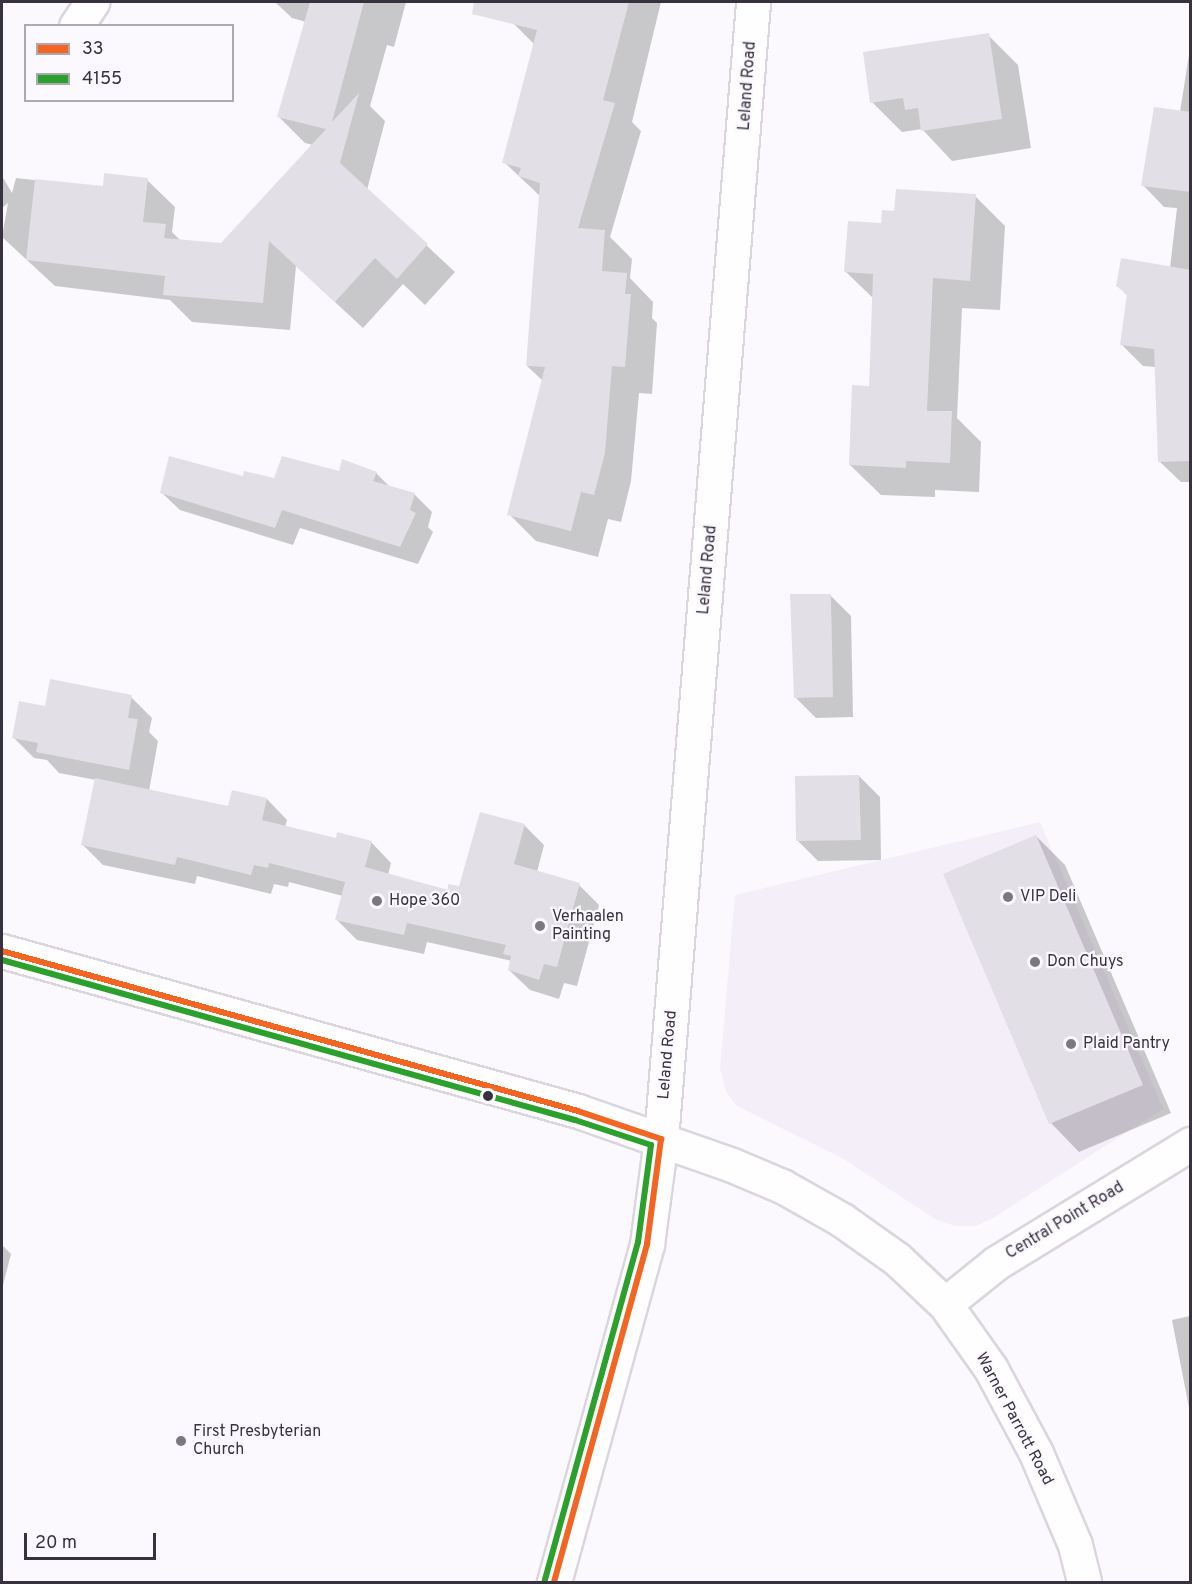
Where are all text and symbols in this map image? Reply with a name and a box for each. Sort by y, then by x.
legend [24,24,234,102]
text: 33 [82,38,104,61]
street label: Leland Road [735,41,761,131]
text: 4155 [82,68,122,91]
street label: Leland Road [695,525,721,615]
place label: VIP Deli [1020,887,1076,907]
marker: VIP Deli [1001,890,1015,904]
place label: Hope 360 [389,891,460,911]
marker: Hope 360 [370,894,384,908]
place label: Verhaalen Painting [552,907,624,945]
marker: Verhaalen Painting [533,919,547,933]
place label: Don Chuys [1047,952,1124,972]
marker: Don Chuys [1028,955,1042,969]
street label: Leland Road [655,1010,681,1100]
place label: Plaid Pantry [1083,1034,1170,1054]
marker: Plaid Pantry [1064,1037,1078,1051]
unlabelled marker [482,1090,494,1102]
street label: Central Point Road [1002,1178,1128,1264]
street label: Warner Parrott Road [971,1349,1057,1489]
place label: First Presbyterian Church [193,1422,321,1460]
marker: First Presbyterian Church [174,1434,188,1448]
scale bar [27,1521,159,1559]
text: 20 m [35,1532,77,1555]

